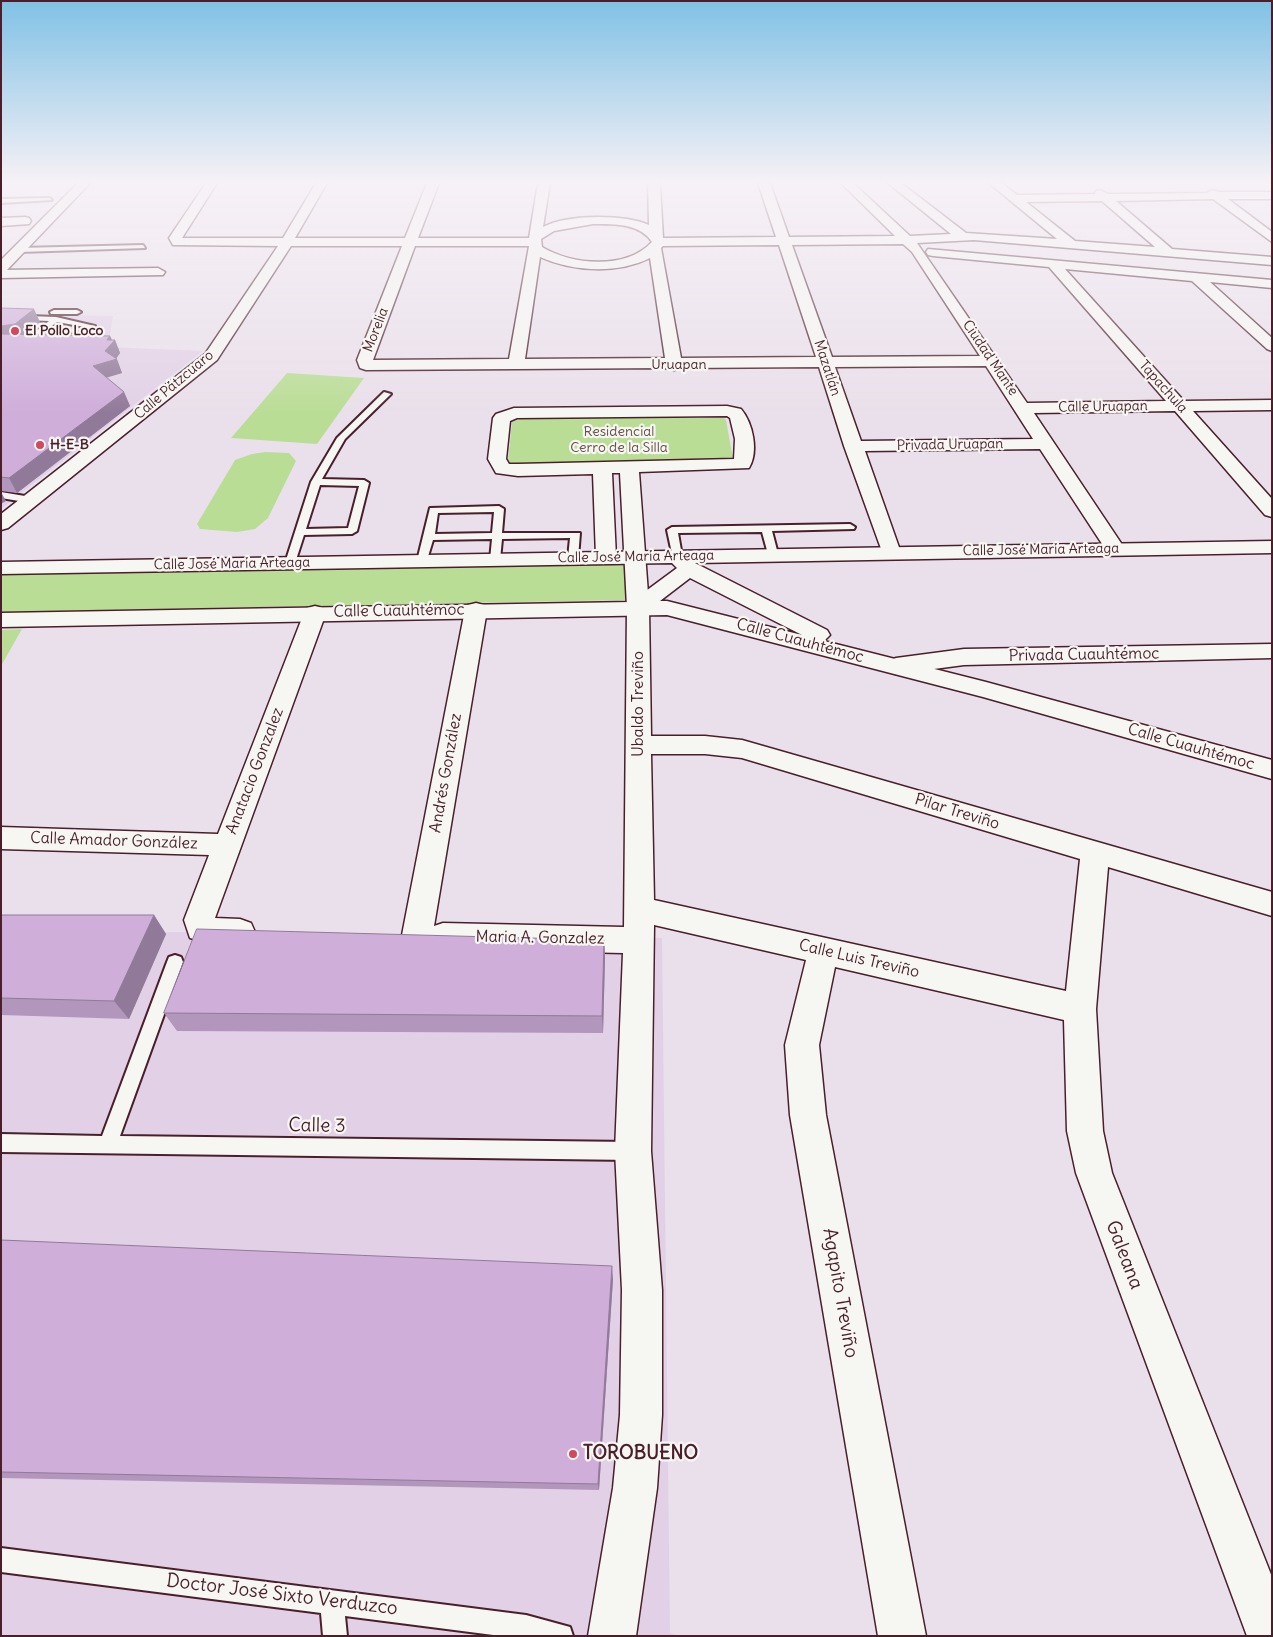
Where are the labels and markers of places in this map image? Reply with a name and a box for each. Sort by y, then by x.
place label: El Pollo Loco [25,323,103,339]
marker: El Pollo Loco [9,325,21,337]
place label: H-E-B [50,437,89,453]
marker: H-E-B [34,439,46,451]
place label: TOROBUENO [583,1443,698,1465]
marker: TOROBUENO [567,1448,579,1460]

